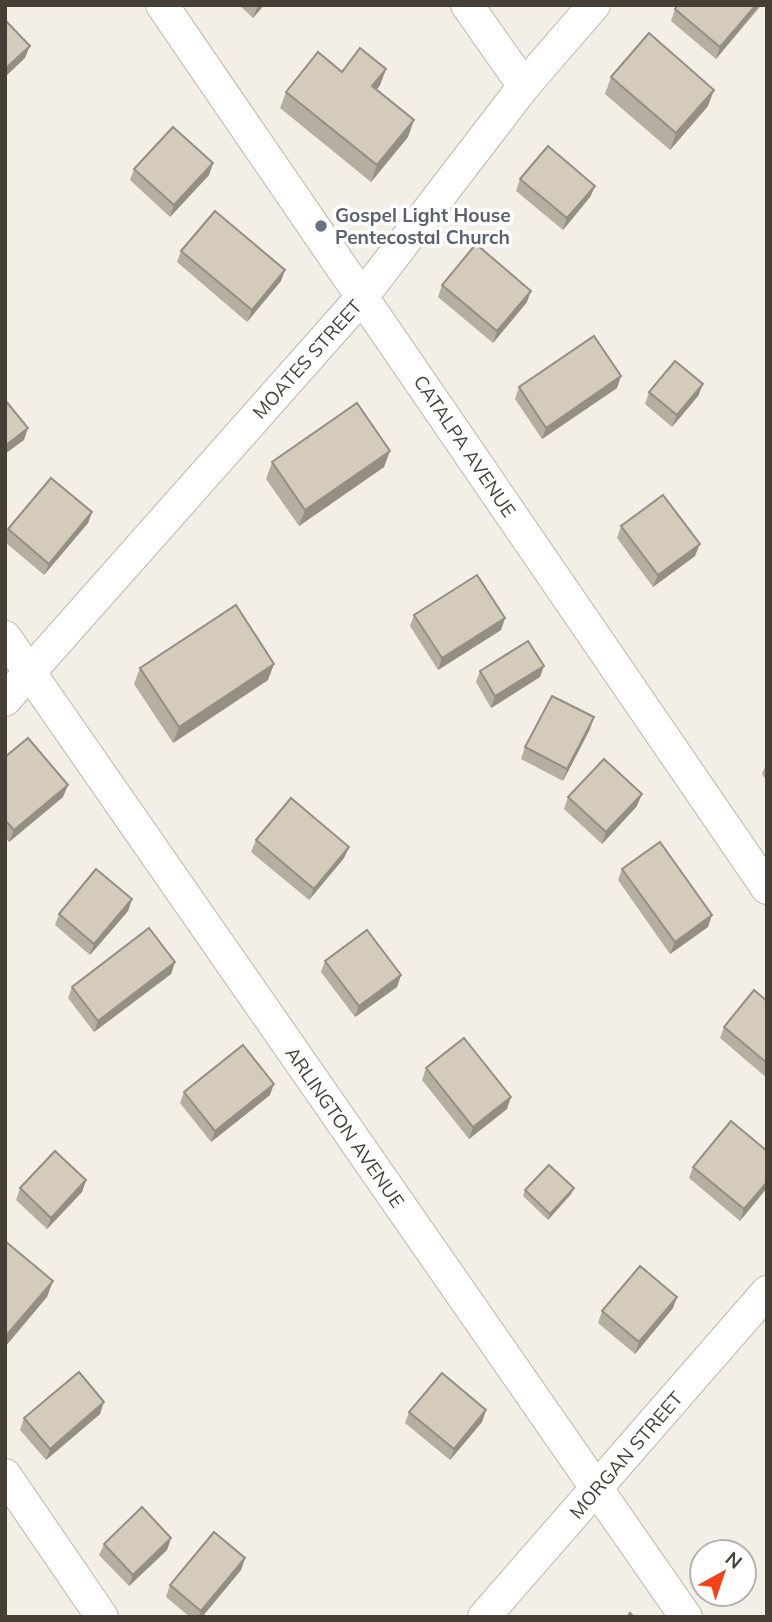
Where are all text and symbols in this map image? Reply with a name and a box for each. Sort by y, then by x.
place label: Gospel Light House Pentecostal Church [335,203,511,249]
marker: Gospel Light House Pentecostal Church [313,218,329,234]
street label: MOATES STREET [247,294,367,424]
street label: CATALPA AVENUE [409,370,521,522]
street label: ARLINGTON AVENUE [280,1042,410,1212]
street label: MORGAN STREET [564,1386,688,1524]
north arrow [688,1538,758,1608]
text: N [721,1546,747,1574]

